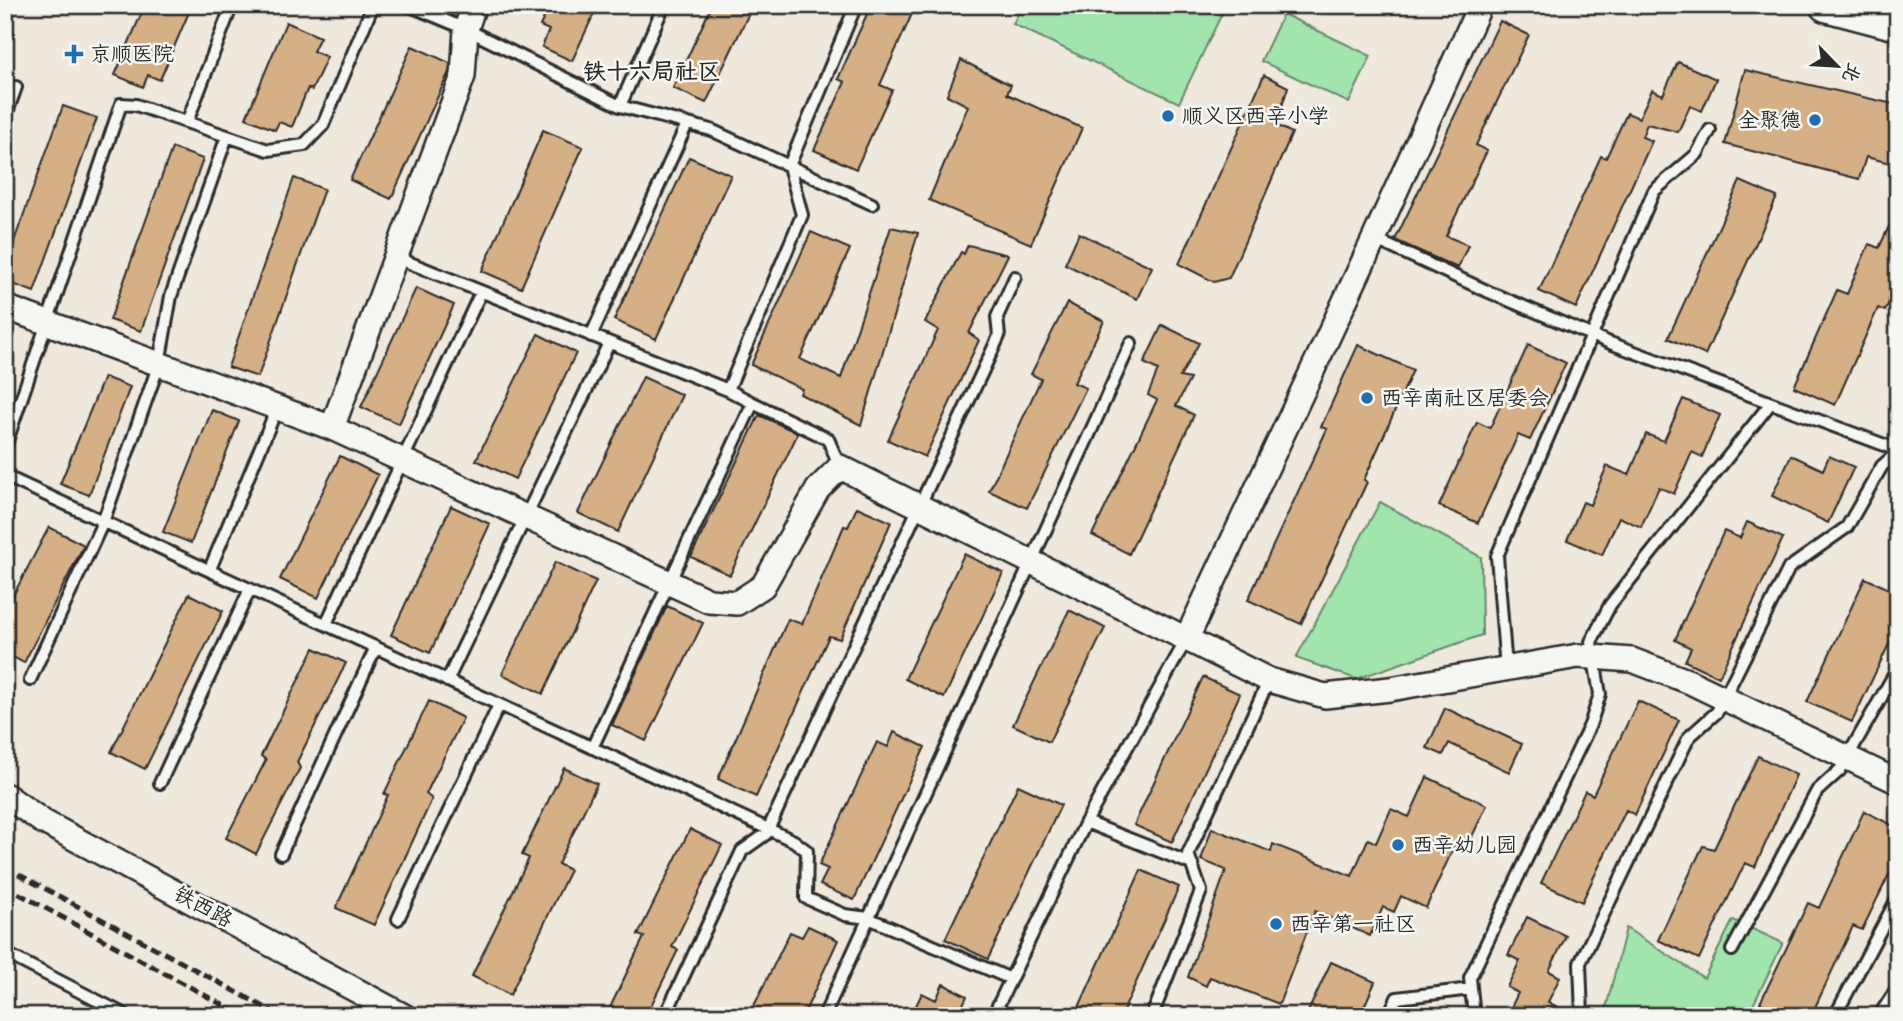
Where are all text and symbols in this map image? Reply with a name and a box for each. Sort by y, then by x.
north arrow [1801,32,1871,102]
place label: 京顺医院 [90,42,174,67]
marker: 京顺医院 [64,44,84,64]
district label: 铁十六局社区 [583,58,721,86]
text: 北 [1837,59,1865,86]
place label: 顺义区西辛小学 [1182,104,1329,129]
marker: 顺义区西辛小学 [1160,108,1176,124]
place label: 全聚德 [1738,108,1801,133]
marker: 全聚德 [1807,112,1823,128]
place label: 西辛南社区居委会 [1381,386,1549,411]
marker: 西辛南社区居委会 [1359,390,1375,406]
place label: 西辛幼儿园 [1412,833,1517,858]
marker: 西辛幼儿园 [1390,837,1406,853]
street label: 铁西路 [169,881,237,933]
place label: 西辛第一社区 [1290,912,1416,937]
marker: 西辛第一社区 [1268,916,1284,932]

